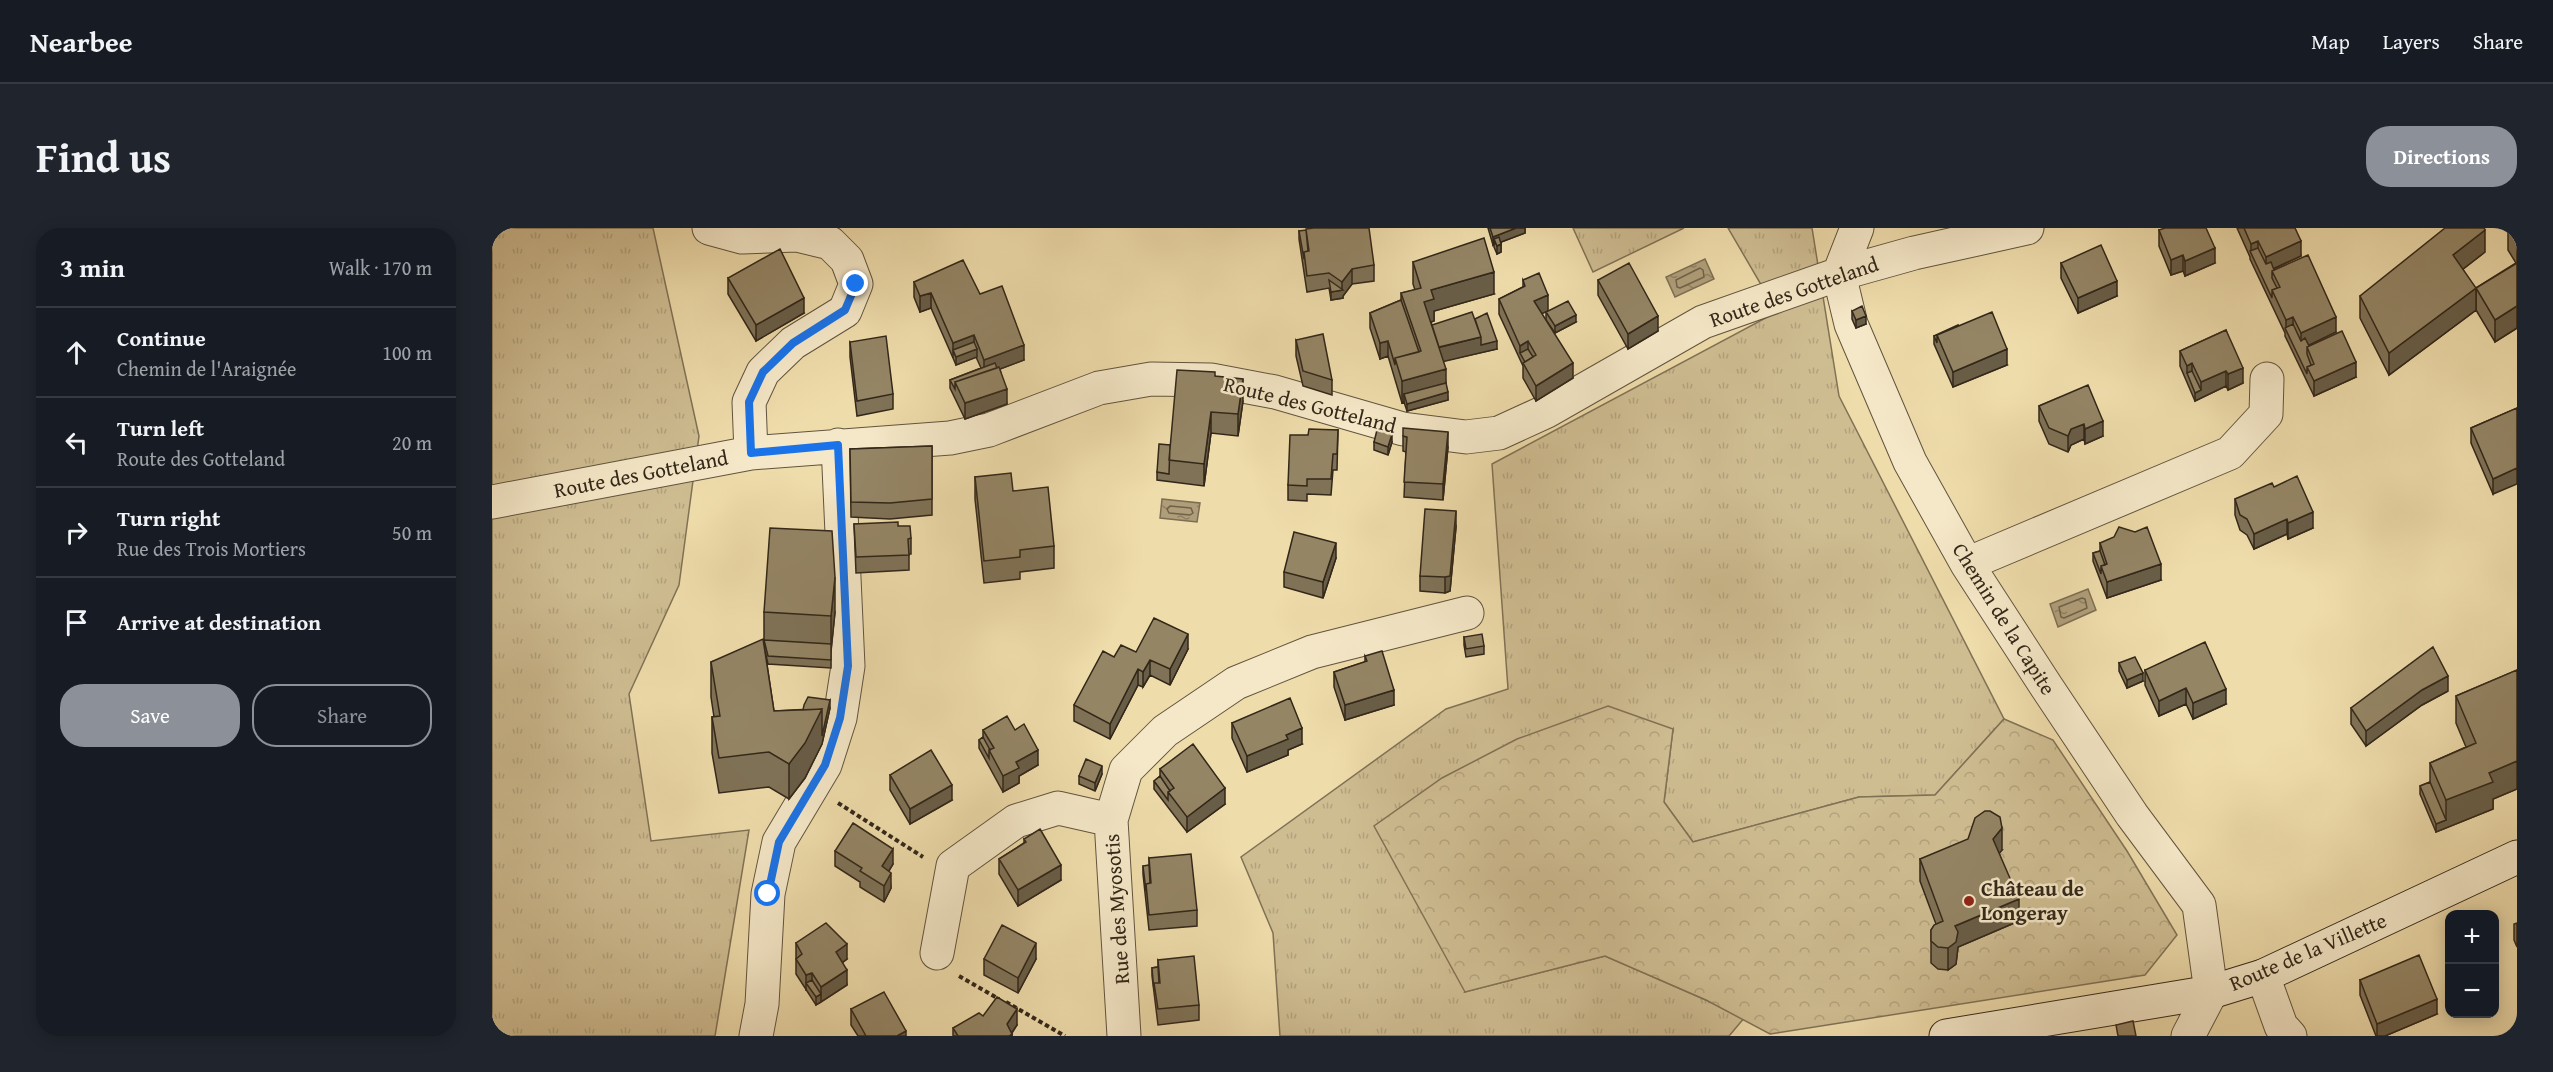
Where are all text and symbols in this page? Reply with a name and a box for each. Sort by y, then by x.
text: Nearbee [30,21,133,62]
text: Map [2311,26,2350,57]
text: Layers [2383,26,2440,57]
text: Share [2473,26,2523,57]
text: Find us [36,126,171,187]
button: Directions [2366,126,2517,187]
text: 3 min [60,248,125,287]
street label: Route des Gotteland [1705,248,1883,335]
text: Walk · 170 m [329,253,432,282]
route end [842,270,868,296]
text: Continue [117,322,206,354]
icon: ahead [60,336,93,369]
text: 100 m [382,338,432,367]
text: Chemin de l'Araignée [117,354,297,383]
street label: Route des Gotteland [1221,368,1400,441]
text: Turn left [117,412,204,444]
icon: left [60,426,93,459]
text: 20 m [392,428,432,457]
street label: Route des Gotteland [551,441,731,506]
text: Route des Gotteland [117,444,285,473]
text: Turn right [117,502,220,534]
icon: right [60,516,93,549]
text: 50 m [392,518,432,547]
text: Rue des Trois Mortiers [117,534,306,563]
street label: Chemin de la Capite [1945,537,2064,701]
icon: arrive [60,606,93,639]
text: Arrive at destination [117,606,321,638]
button: Save [60,684,240,747]
button: Share [252,684,432,747]
street label: Rue des Myosotis [1096,833,1137,985]
place label: Château de Longeray [1981,873,2084,928]
route start [754,880,780,906]
marker: Château de Longeray [1962,894,1976,908]
street label: Route de la Villette [2224,904,2391,999]
map controls [2445,910,2499,1018]
button: + [2445,910,2499,964]
button: − [2445,964,2499,1018]

